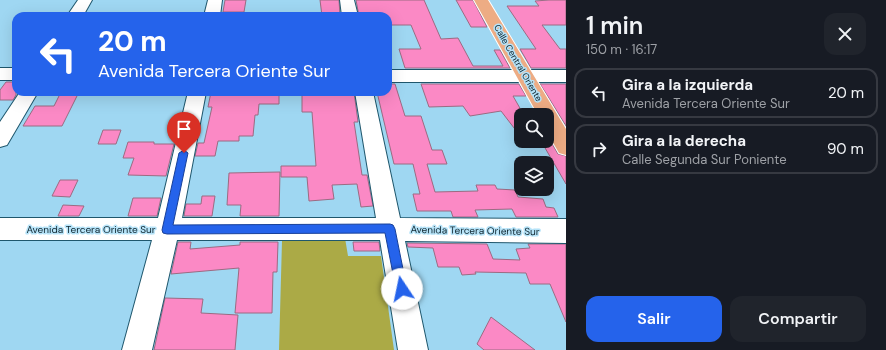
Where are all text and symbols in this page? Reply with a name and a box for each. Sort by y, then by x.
text: 1 min [586,10,643,41]
button: close [824,13,866,55]
street label: Calle Central Oriente [491,22,545,104]
text: 20 m [98,23,167,60]
icon: left [32,28,84,80]
text: 150 m · 16:17 [586,41,657,58]
text: Avenida Tercera Oriente Sur [98,59,330,83]
text: Gira a la izquierda [622,75,753,95]
icon: left [588,82,610,104]
text: 20 m [828,83,864,103]
text: Avenida Tercera Oriente Sur [622,95,790,112]
map controls [514,108,554,196]
button: search [514,108,554,148]
pin [167,112,201,153]
icon: arrive [173,118,195,140]
text: Gira a la derecha [622,131,746,151]
icon: right [588,138,610,160]
text: 90 m [827,139,864,159]
text: Calle Segunda Sur Poniente [622,151,787,168]
button: layers [514,156,554,196]
street label: Avenida Tercera Oriente Sur [26,223,156,236]
street label: Avenida Tercera Oriente Sur [410,223,540,238]
position arrow [381,268,423,310]
button: Salir [586,296,722,342]
button: Compartir [730,296,866,342]

